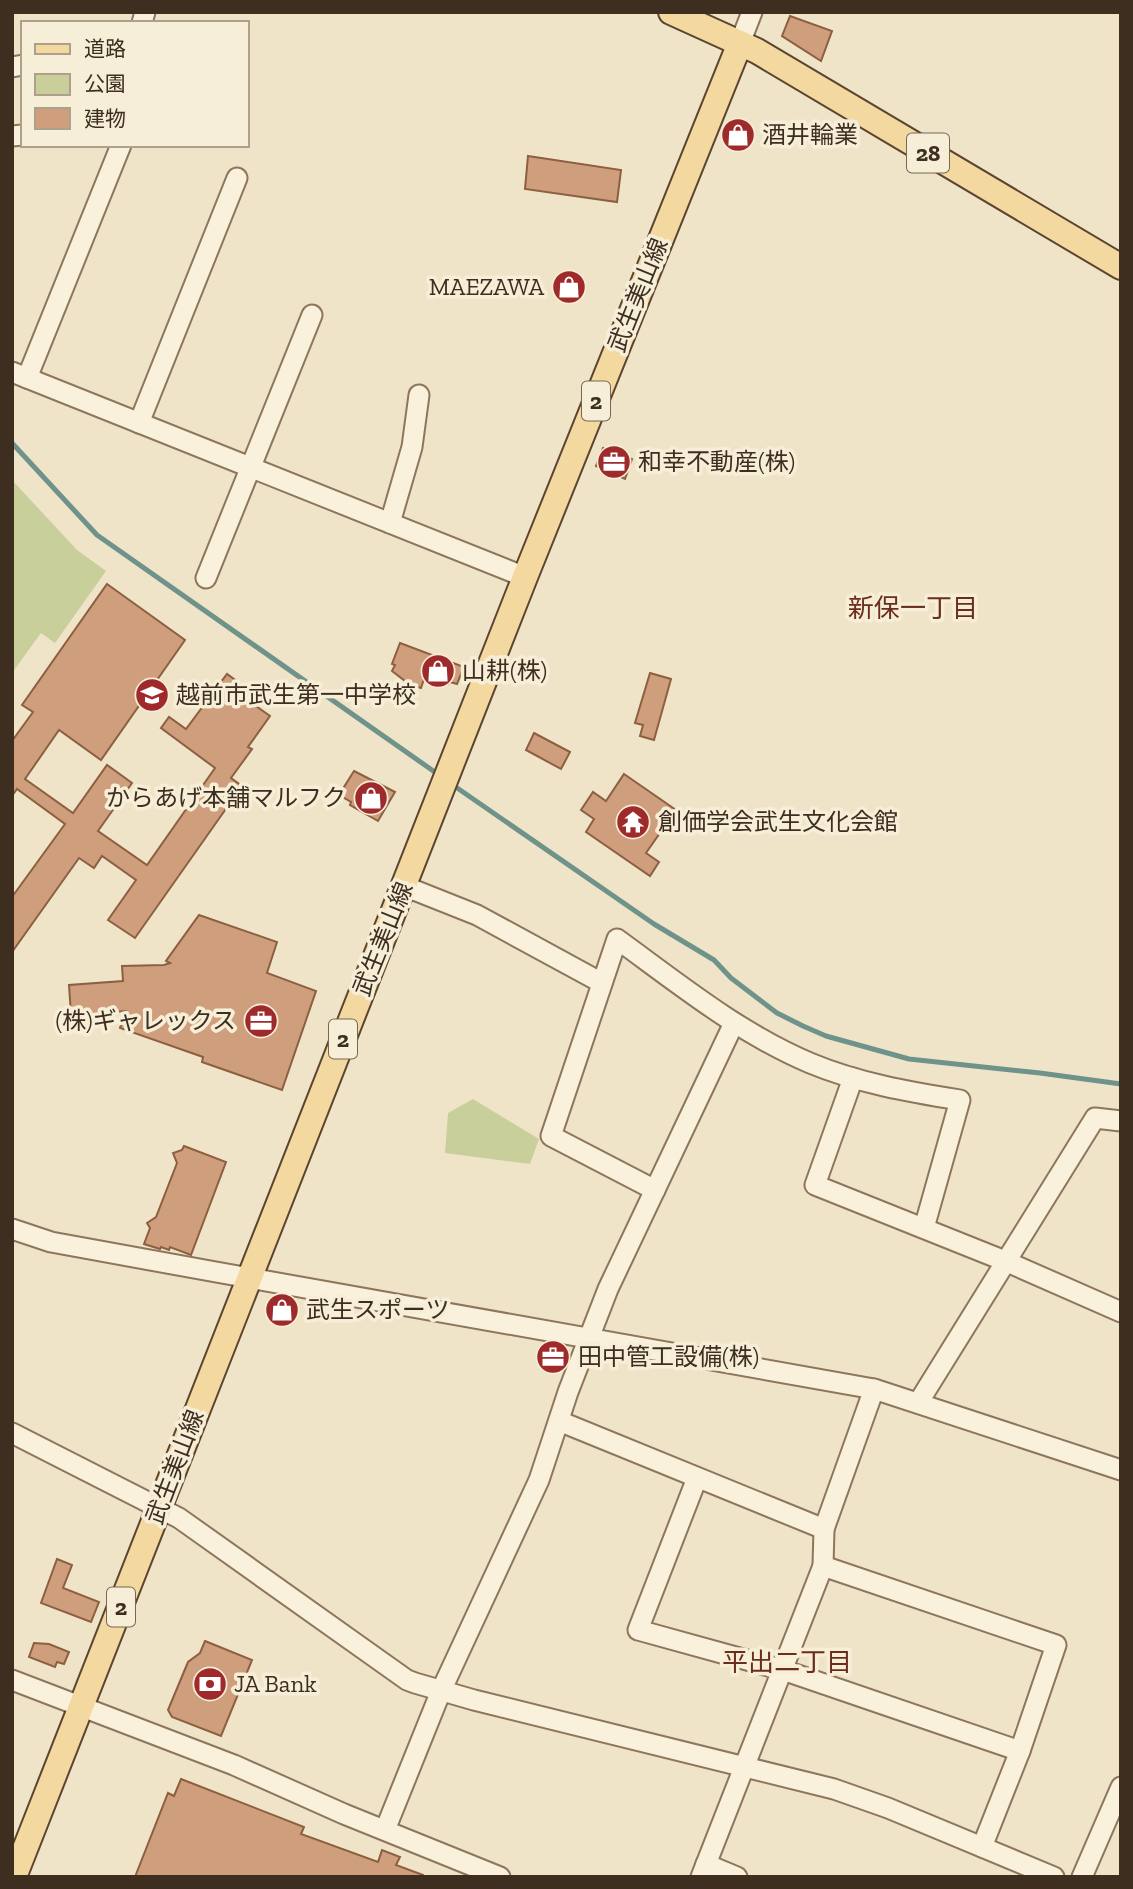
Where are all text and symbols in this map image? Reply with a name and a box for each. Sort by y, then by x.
legend [21,21,248,147]
text: 道路 [84,36,126,61]
text: 公園 [84,71,126,96]
text: 建物 [84,106,126,131]
shop icon: 酒井輪業 [719,116,757,154]
place label: 酒井輪業 [762,120,858,149]
road number: 28 [907,134,949,172]
street label: 武生美山線 [602,234,673,356]
shop icon: MAEZAWA [550,268,588,306]
place label: MAEZAWA [429,272,544,301]
road number: 2 [582,382,610,420]
office icon: 和幸不動産(株) [595,443,633,481]
place label: 和幸不動産(株) [638,447,795,476]
district label: 新保一丁目 [848,592,978,624]
shop icon: 山耕(株) [419,652,457,690]
place label: 山耕(株) [462,656,547,685]
school or university icon: 越前市武生第一中学校 [133,676,171,714]
place label: 越前市武生第一中学校 [176,680,416,709]
shop icon: からあげ本舗マルフク [352,779,390,817]
place label: からあげ本舗マルフク [106,783,346,812]
temple icon: 創価学会武生文化会館 [614,803,652,841]
place label: 創価学会武生文化会館 [658,807,898,836]
street label: 武生美山線 [347,878,418,1000]
office icon: (株)ギャレックス [242,1002,280,1040]
place label: (株)ギャレックス [56,1006,236,1035]
road number: 2 [329,1020,357,1058]
shop icon: 武生スポーツ [263,1291,301,1329]
place label: 武生スポーツ [306,1295,450,1324]
office icon: 田中管工設備(株) [534,1338,572,1376]
place label: 田中管工設備(株) [578,1342,759,1371]
street label: 武生美山線 [139,1406,210,1528]
road number: 2 [107,1588,135,1626]
district label: 平出二丁目 [722,1646,852,1678]
bank icon: JA Bank [191,1665,229,1703]
place label: JA Bank [234,1669,317,1698]

